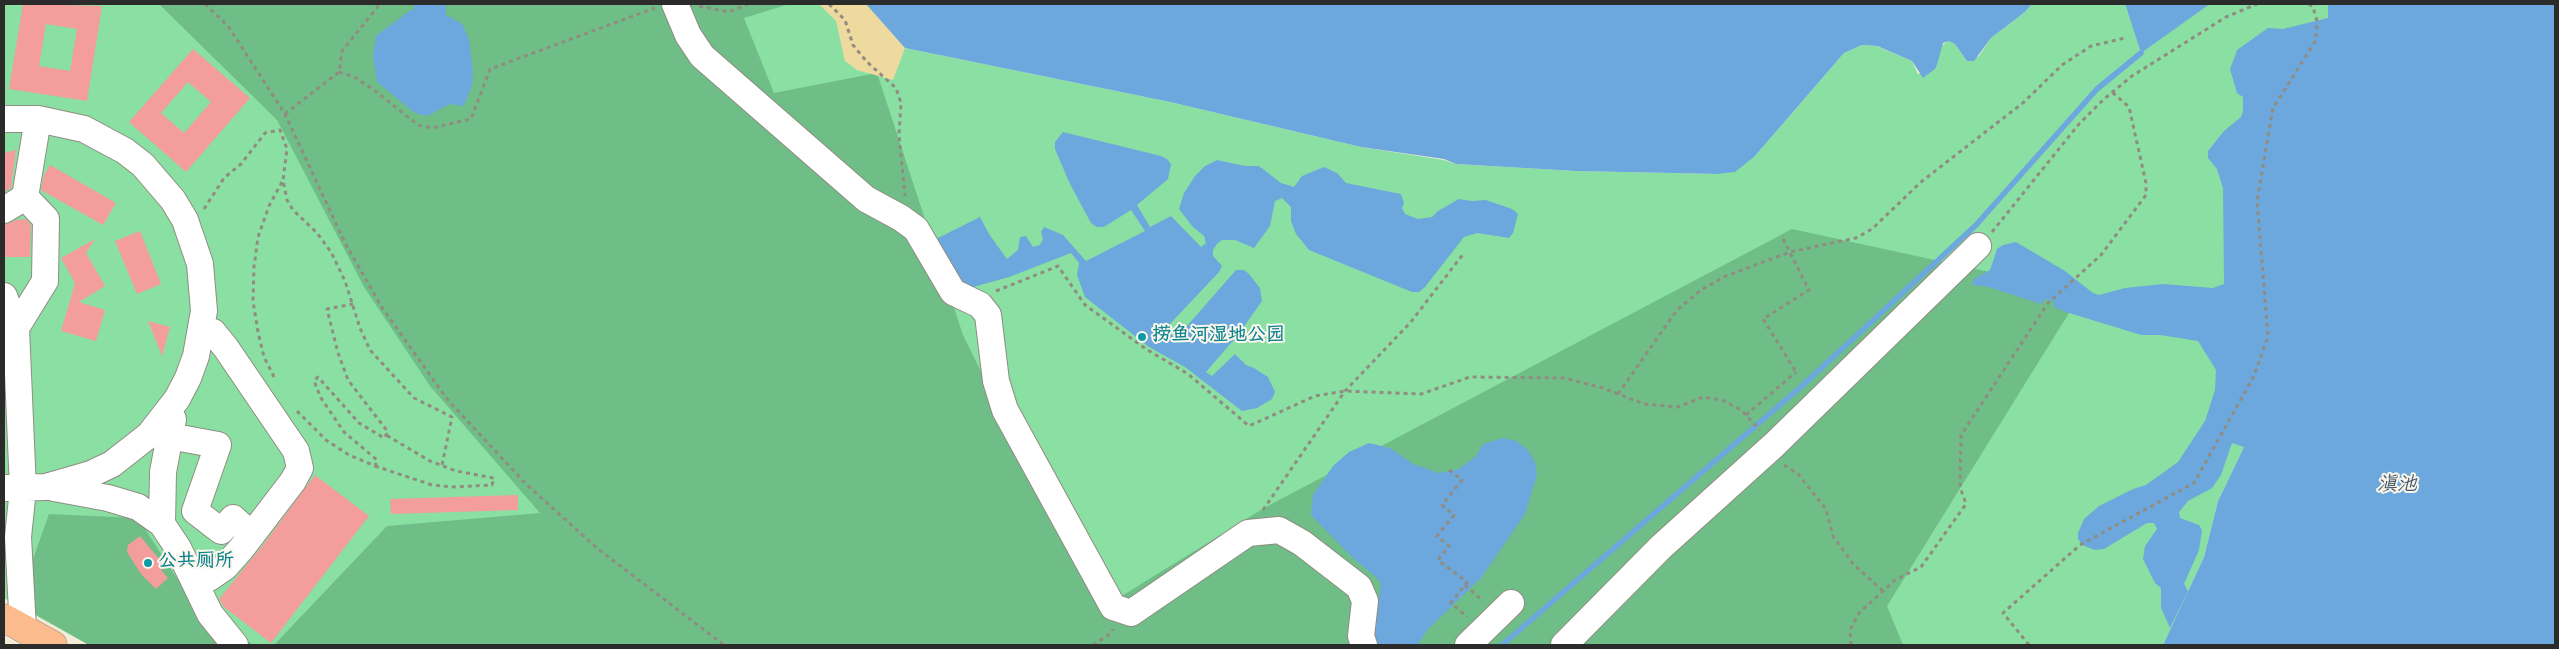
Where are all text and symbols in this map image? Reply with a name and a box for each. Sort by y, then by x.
place label: 捞鱼河湿地公园 [1152,326,1285,348]
marker: 捞鱼河湿地公园 [1136,331,1148,343]
water label: 滇池 [2377,475,2417,499]
place label: 公共厕所 [158,552,234,574]
marker: 公共厕所 [142,557,154,569]

